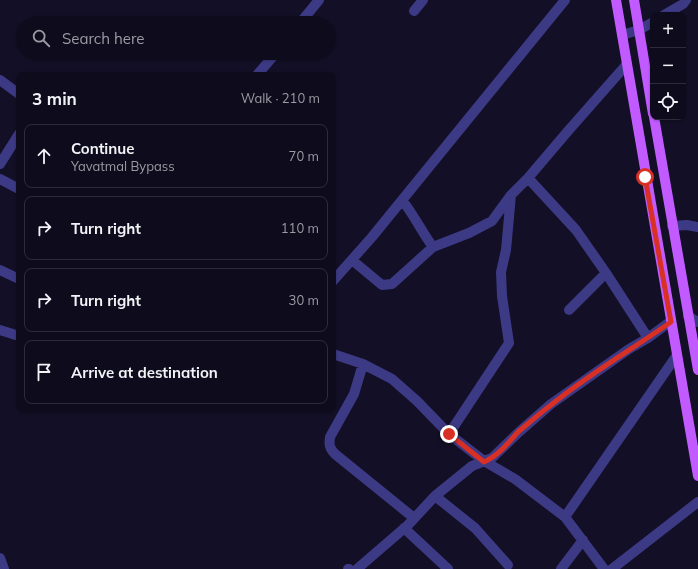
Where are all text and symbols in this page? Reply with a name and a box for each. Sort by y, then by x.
map controls [650,12,686,120]
button: + [650,12,686,48]
search box [16,16,336,60]
icon: search [30,27,52,49]
text: Search here [62,29,144,48]
button: − [650,48,686,84]
button: locate [650,84,686,120]
text: 3 min [32,88,77,109]
text: Walk · 210 m [241,90,320,106]
text: Continue [71,139,134,158]
icon: ahead [33,145,55,167]
text: 70 m [289,148,319,164]
text: Yavatmal Bypass [71,158,175,174]
route start [636,168,654,186]
icon: right [33,217,55,239]
text: Turn right [71,219,141,238]
text: 110 m [281,220,319,236]
icon: right [33,289,55,311]
text: Turn right [71,291,141,310]
text: 30 m [289,292,319,308]
icon: arrive [33,361,55,383]
text: Arrive at destination [71,363,218,382]
route end [440,425,458,443]

